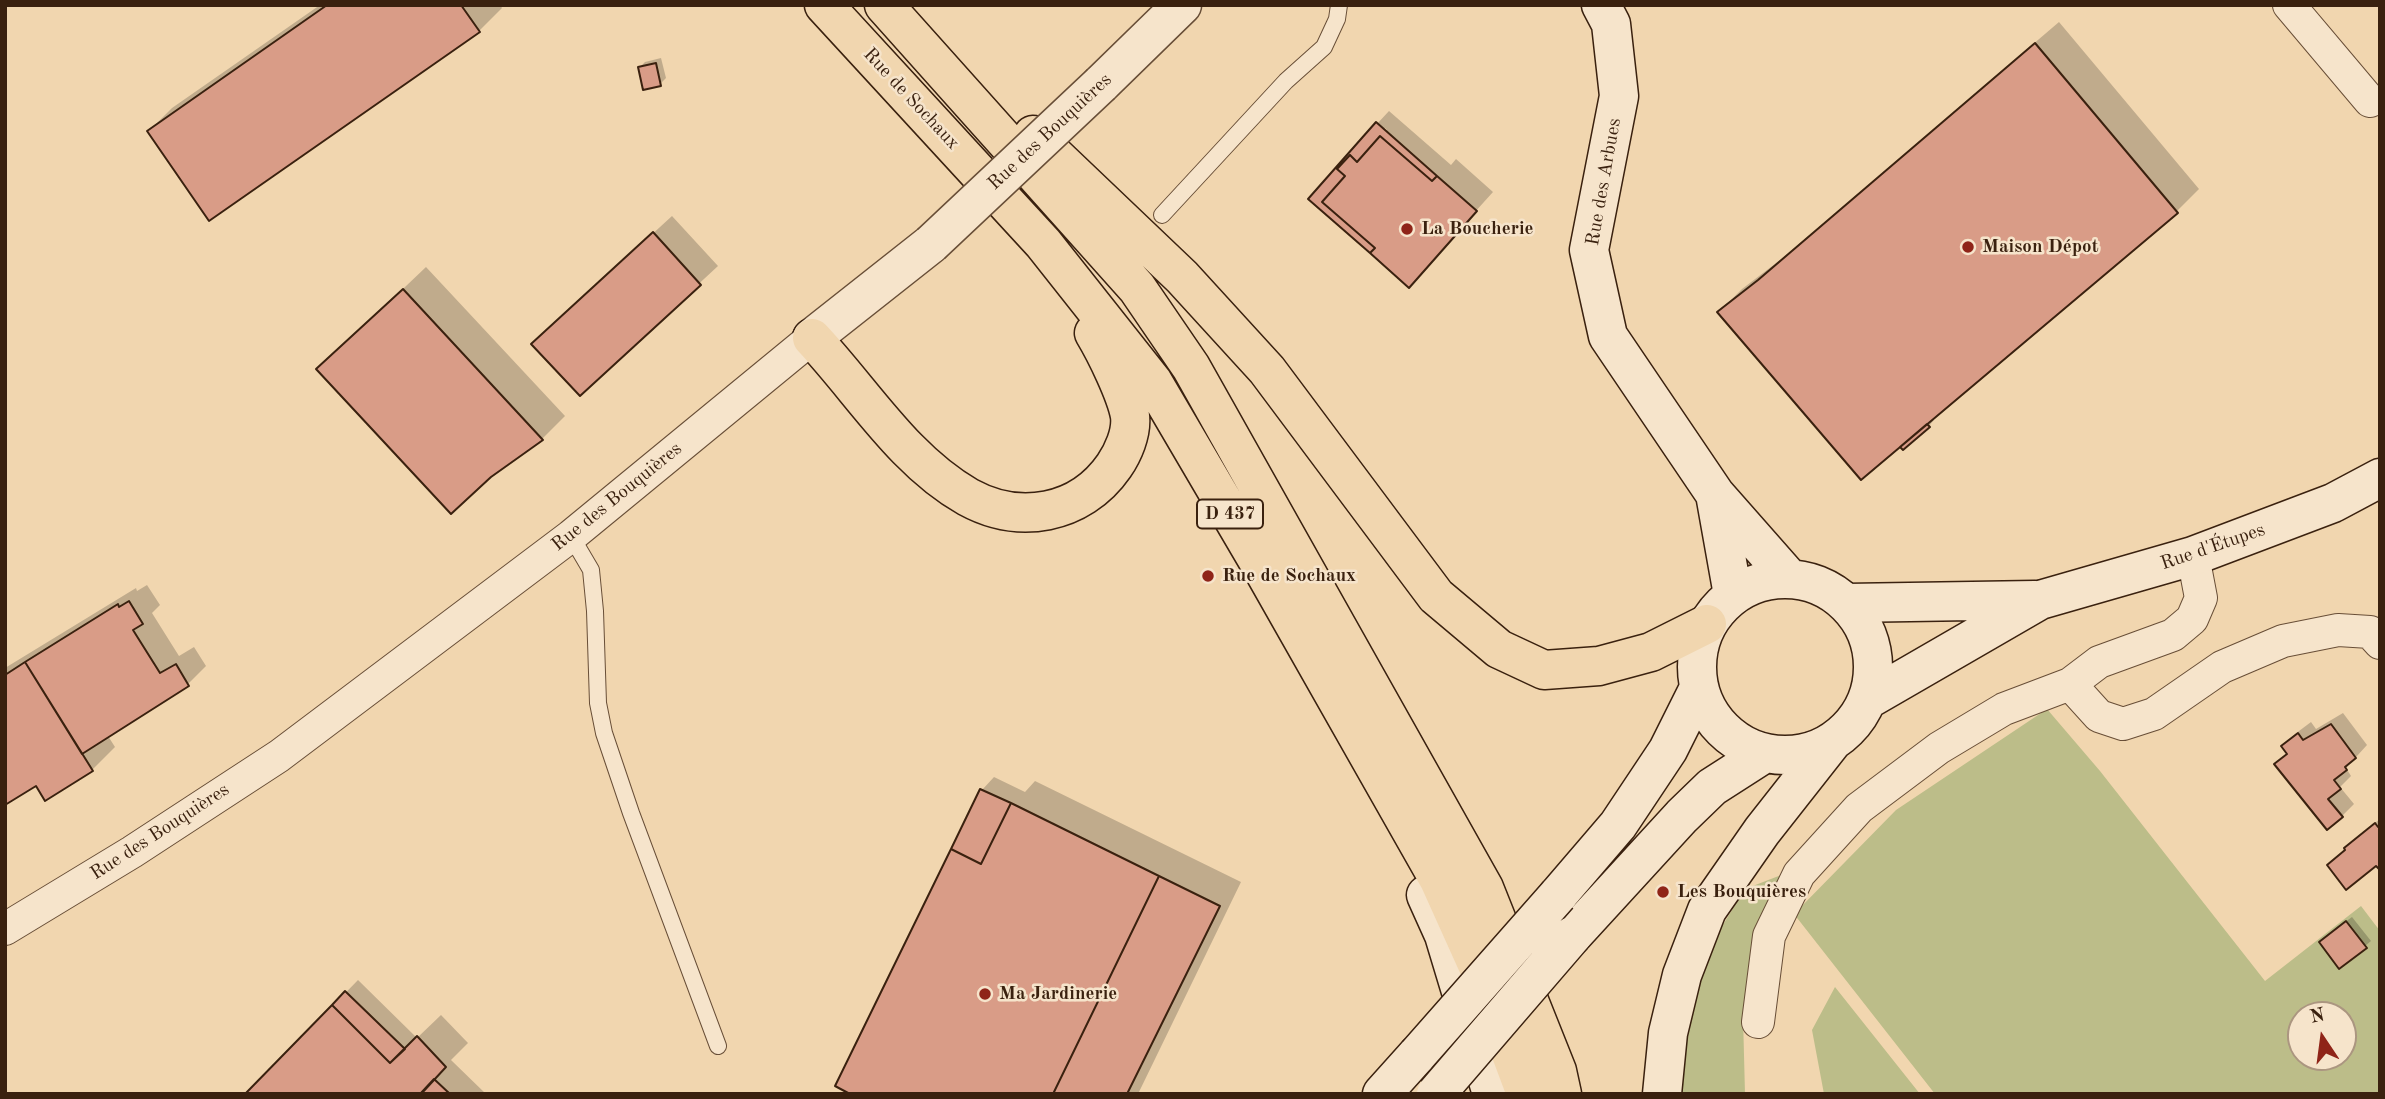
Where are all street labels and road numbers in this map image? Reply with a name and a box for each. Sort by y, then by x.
street label: Rue de Sochaux [858,43,964,155]
street label: Rue des Bouquières [983,69,1117,195]
street label: Rue des Arbues [1582,116,1626,248]
street label: Rue des Bouquières [547,437,687,557]
road number: D 437 [1197,500,1263,528]
street label: Rue d'Étupes [2158,518,2268,576]
street label: Rue des Bouquières [86,779,234,885]

